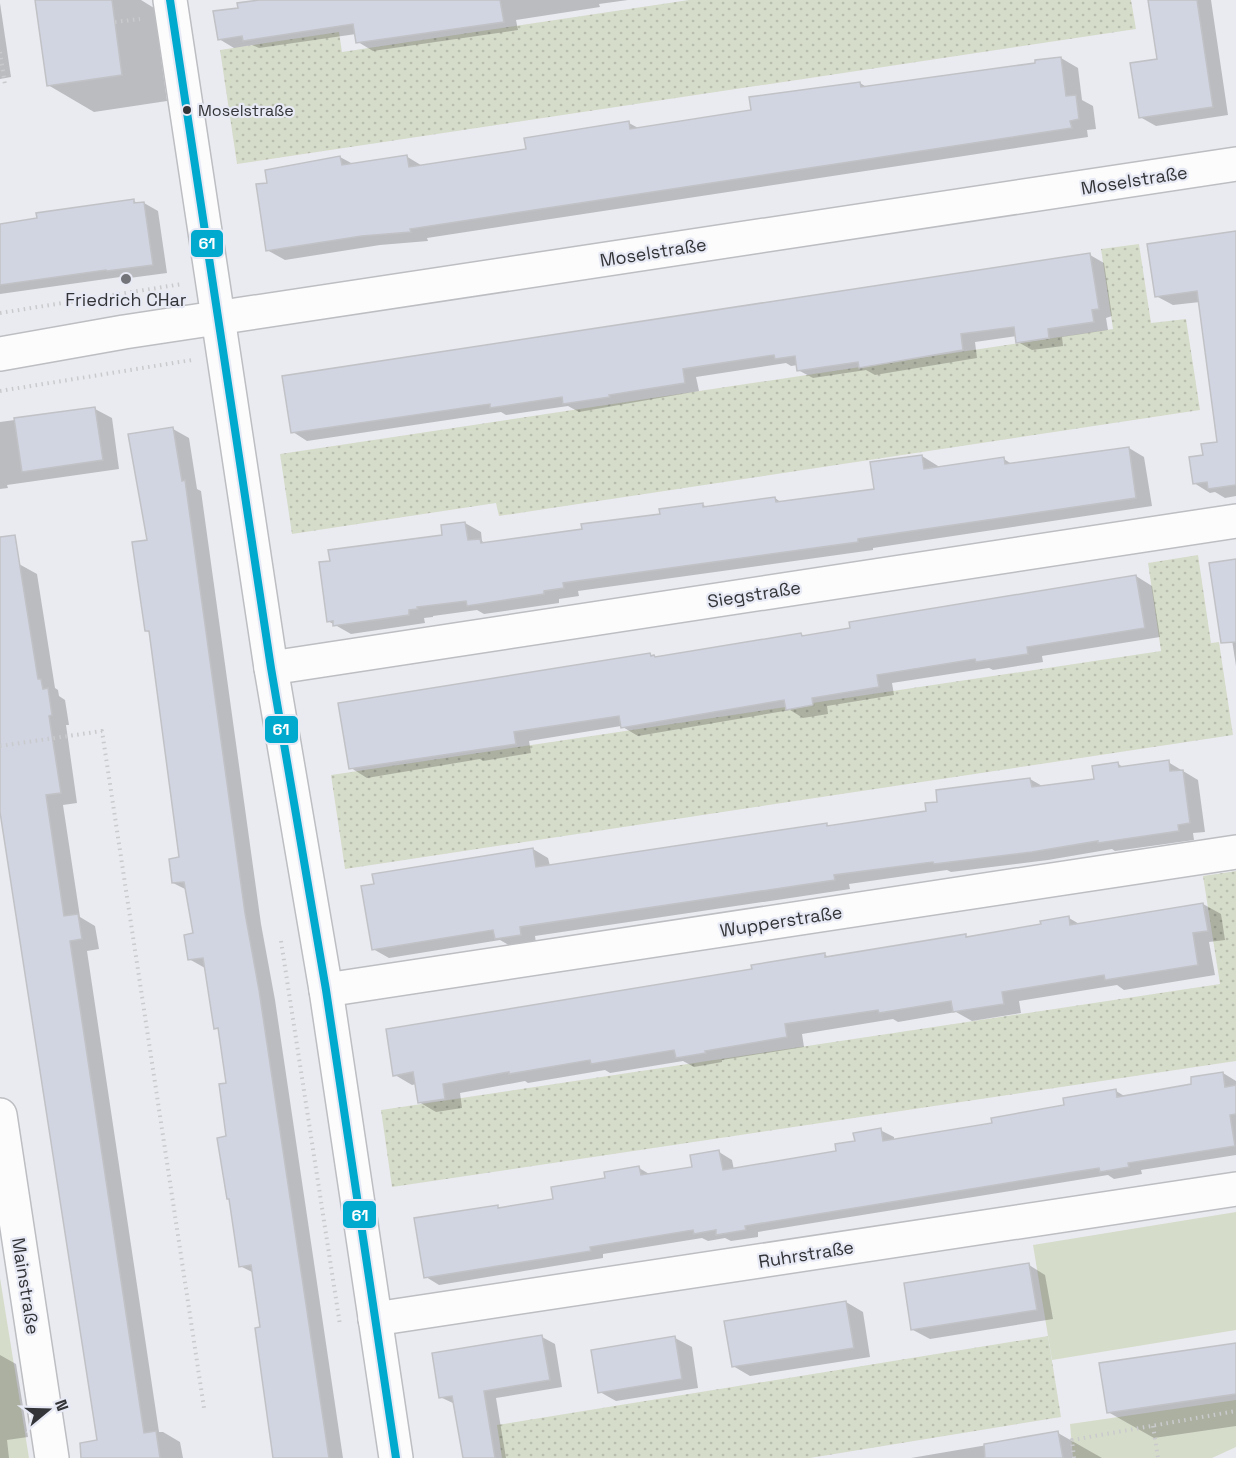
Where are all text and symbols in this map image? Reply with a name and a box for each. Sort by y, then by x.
place label: Moselstraße [198,100,294,121]
marker: Moselstraße [181,104,193,116]
street label: Moselstraße [1079,160,1189,200]
line badge: 61 [190,229,224,258]
street label: Moselstraße [598,232,708,272]
text: 61 [198,233,216,254]
marker: Friedrich CHar [119,272,133,286]
place label: Friedrich CHar [65,288,187,311]
street label: Siegstraße [706,575,802,613]
line badge: 61 [264,715,299,744]
text: 61 [272,719,290,740]
street label: Wupperstraße [718,900,844,942]
line badge: 61 [342,1200,377,1229]
text: 61 [351,1205,369,1226]
street label: Ruhrstraße [757,1235,855,1273]
street label: Mainstraße [7,1236,45,1336]
north arrow [18,1380,78,1440]
text: N [50,1397,73,1414]

